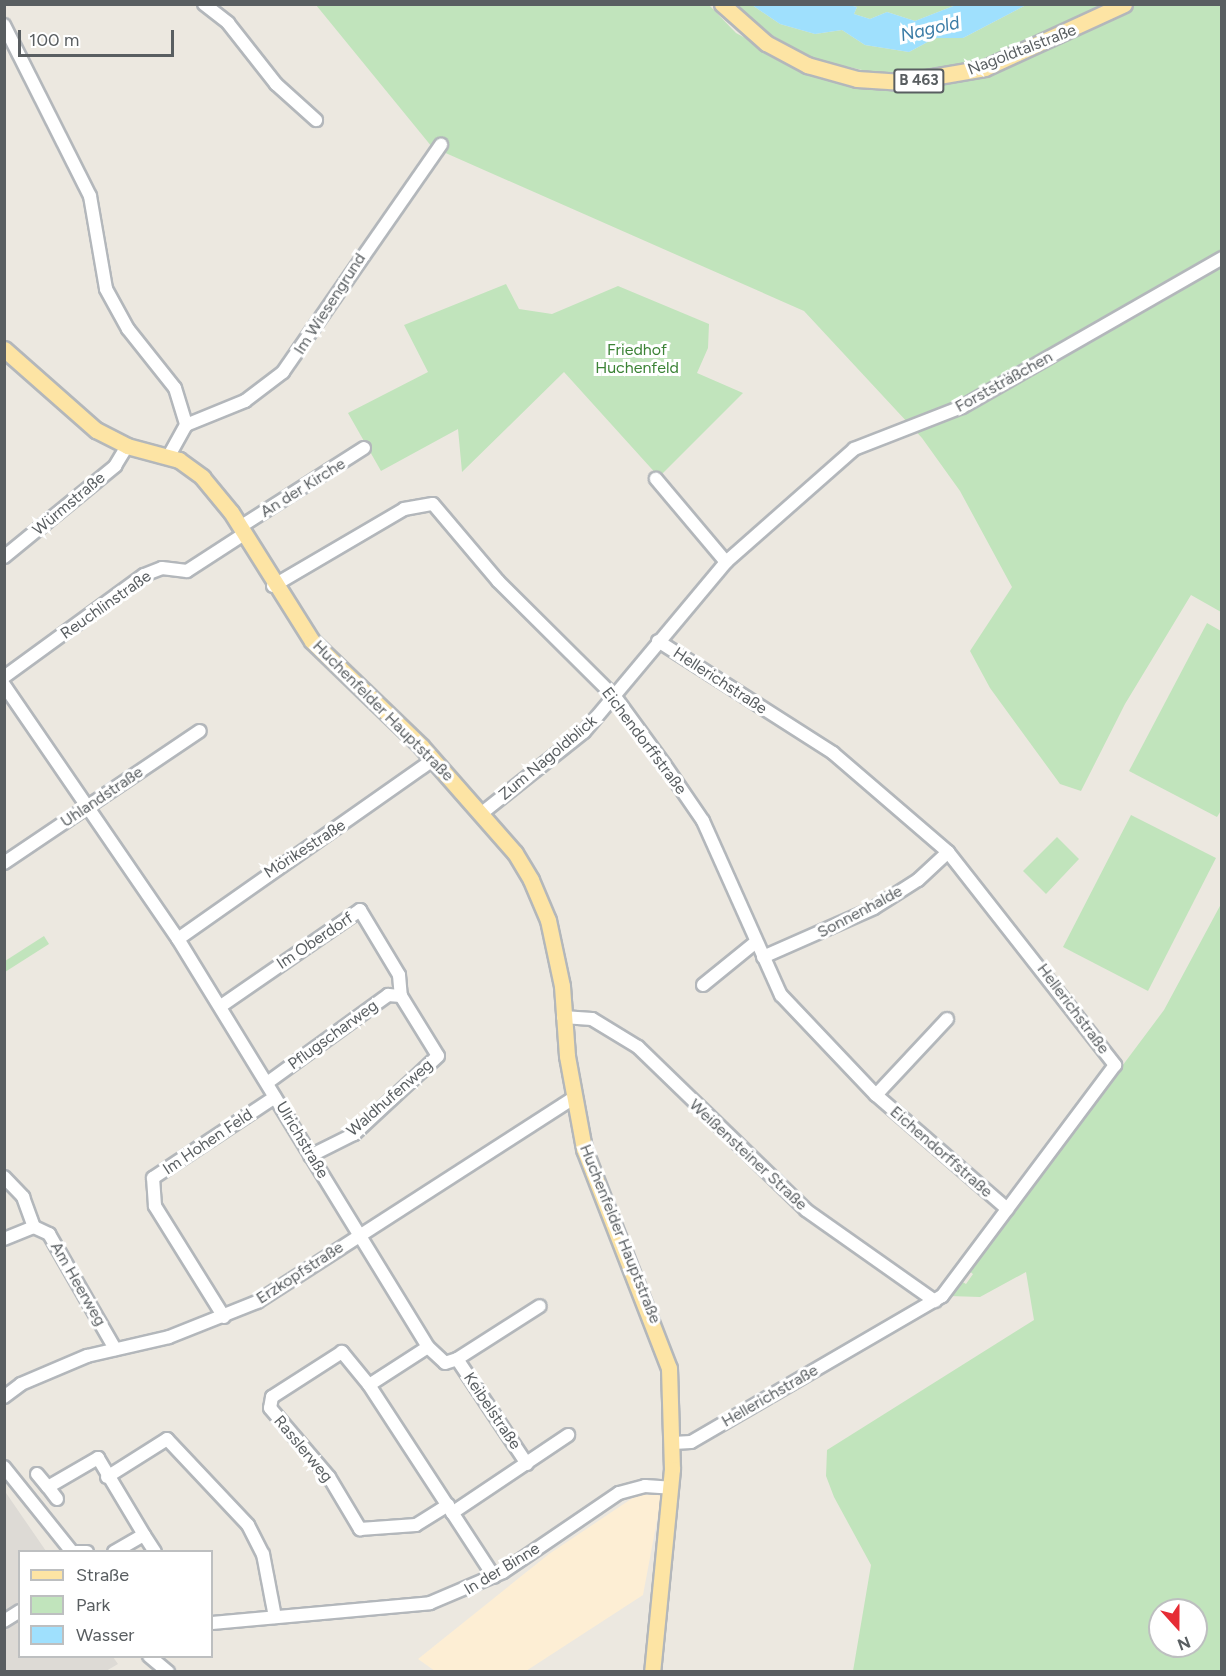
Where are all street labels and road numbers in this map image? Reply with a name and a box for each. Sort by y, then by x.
street label: Nagoldtalstraße [965,20,1079,80]
road number: B 463 [892,69,946,93]
street label: Im Wiesengrund [290,250,370,358]
street label: Forststräßchen [952,347,1056,417]
street label: An der Kirche [257,454,349,522]
street label: Würmstraße [29,468,109,540]
street label: Reuchlinstraße [57,567,155,643]
street label: Huchenfelder Hauptstraße [309,637,457,785]
street label: Hellerichstraße [669,644,771,718]
street label: Eichendorffstraße [597,684,691,798]
street label: Zum Nagoldblick [495,711,601,805]
street label: Uhlandstraße [57,762,147,832]
street label: Mörikestraße [261,816,349,882]
street label: Sonnenhalde [814,882,906,942]
street label: Im Oberdorf [273,908,357,974]
street label: Hellerichstraße [1033,960,1113,1058]
street label: Pflugscharweg [284,996,382,1074]
street label: Waldhufenweg [343,1055,437,1141]
street label: Weißensteiner Straße [685,1095,811,1215]
street label: Ulrichstraße [272,1098,332,1182]
street label: Eichendorffstraße [886,1102,996,1202]
street label: Im Hohen Feld [160,1105,256,1179]
street label: Huchenfelder Hauptstraße [575,1142,665,1326]
street label: Erzkopfstraße [253,1238,347,1308]
street label: Am Heerweg [46,1239,110,1329]
street label: Hellerichstraße [718,1361,822,1431]
street label: Keibelstraße [459,1369,525,1453]
street label: Rasslerweg [270,1412,336,1486]
street label: In der Binne [461,1539,543,1599]

